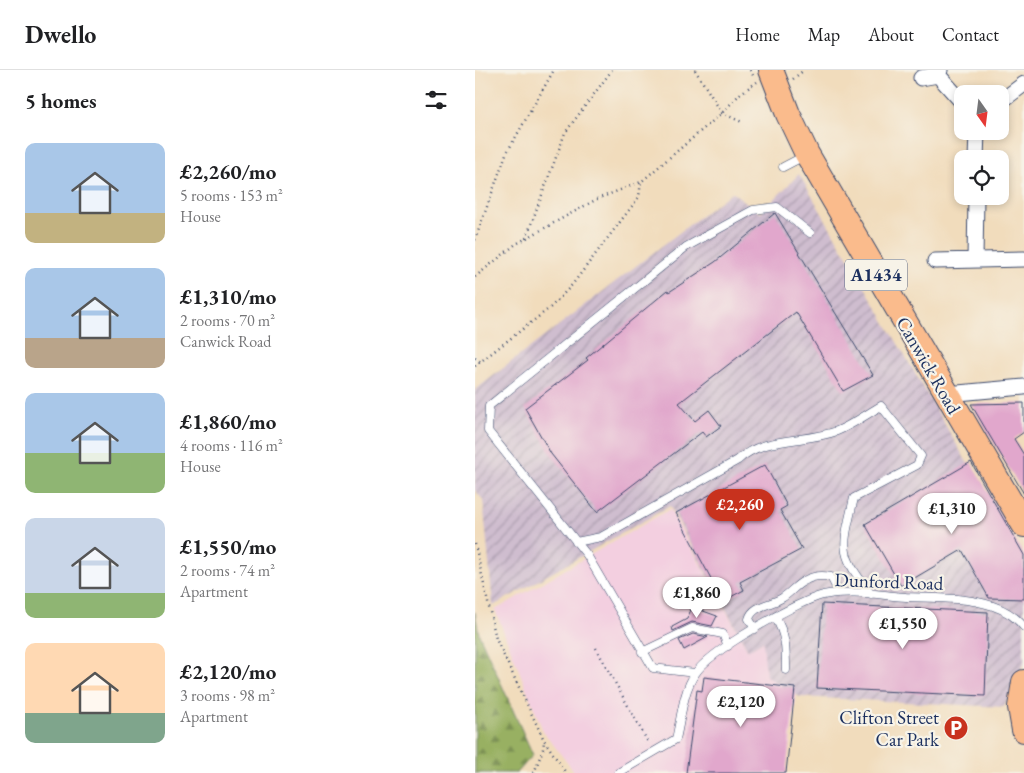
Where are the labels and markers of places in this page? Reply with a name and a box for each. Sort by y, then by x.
pin: £2,260 [699,488,781,531]
pin: £1,310 [911,492,993,535]
pin: £1,860 [656,576,738,619]
pin: £1,550 [862,608,944,650]
pin: £2,120 [700,686,782,728]
place label: Clifton Street Car Park [839,705,940,752]
parking icon: Clifton Street Car Park [943,715,969,741]

